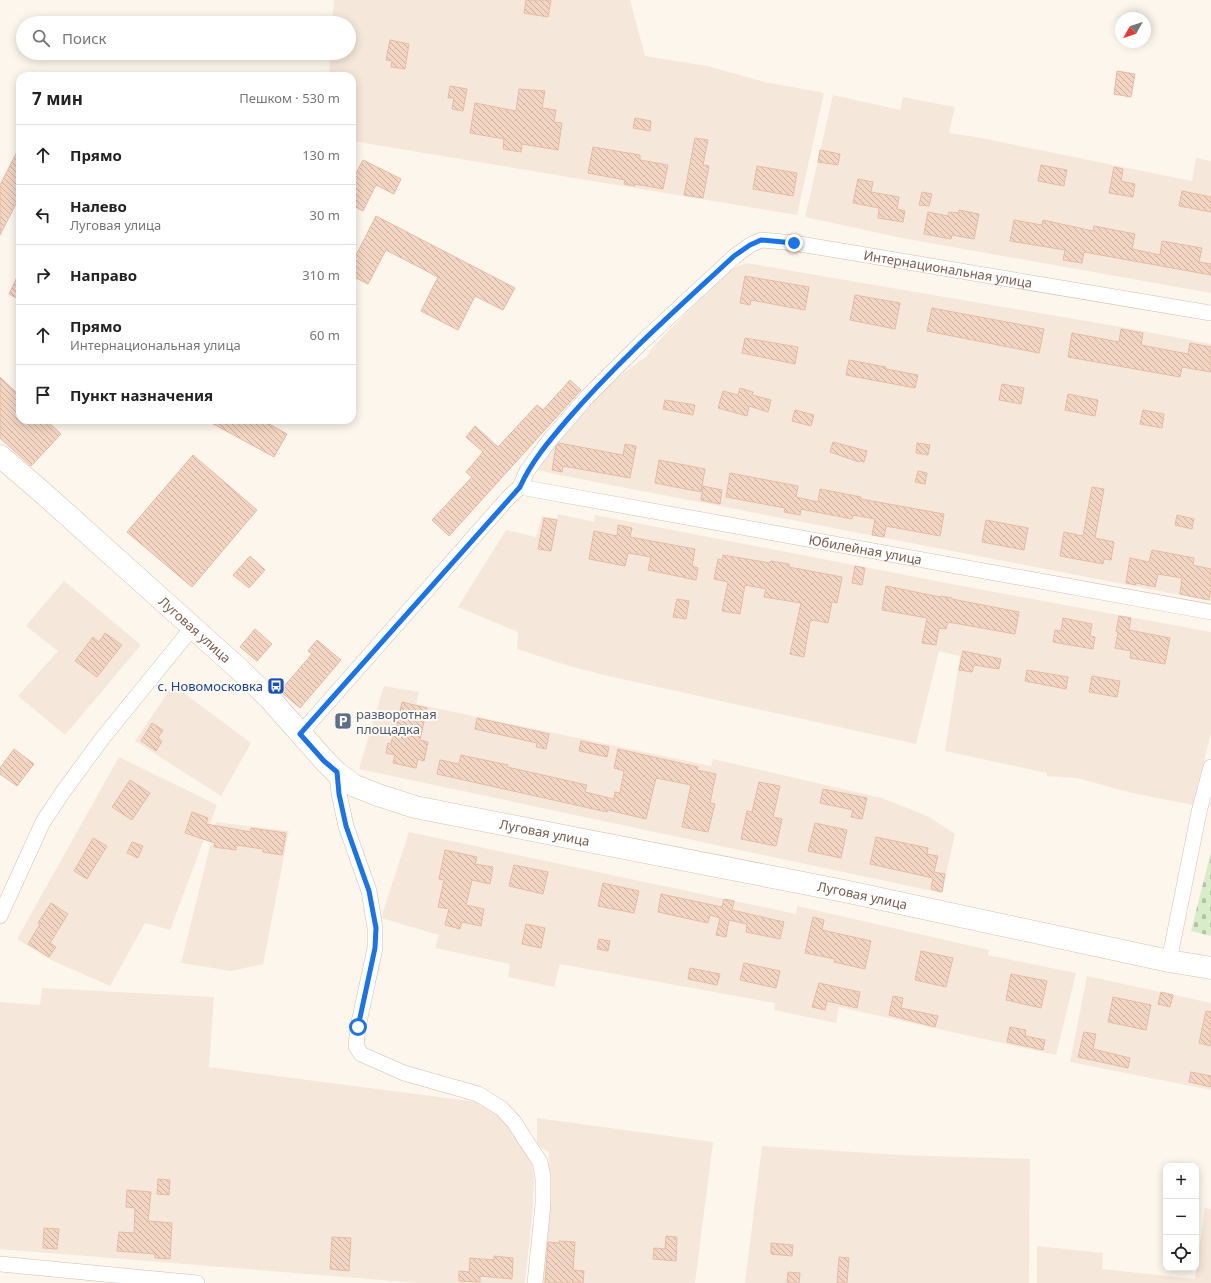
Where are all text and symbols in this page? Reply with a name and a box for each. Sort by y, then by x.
north arrow [1115,12,1151,48]
search box [16,16,356,60]
icon: search [30,27,52,49]
text: Поиск [62,28,107,48]
text: 7 мин [32,87,83,110]
text: Пешком · 530 m [239,89,340,107]
icon: ahead [32,144,54,166]
text: Прямо [70,145,122,165]
text: 130 m [302,146,340,164]
text: Налево [70,196,127,216]
icon: left [32,204,54,226]
text: 30 m [310,206,340,224]
text: Луговая улица [70,216,161,234]
route end [785,234,803,252]
street label: Интернациональная улица [862,246,1034,292]
icon: right [32,264,54,286]
text: Направо [70,265,137,285]
text: 310 m [302,266,340,284]
text: Прямо [70,316,122,336]
icon: ahead [32,324,54,346]
text: 60 m [310,326,340,344]
text: Интернациональная улица [70,336,241,354]
icon: arrive [32,384,54,406]
text: Пункт назначения [70,385,213,405]
street label: Юбилейная улица [807,530,923,569]
street label: Луговая улица [155,592,235,667]
bus stop icon: с. Новомосковка [266,676,286,696]
place label: с. Новомосковка [158,677,263,695]
place label: разворотная площадка [356,705,437,738]
parking icon: разворотная площадка [333,711,353,731]
street label: Луговая улица [498,815,591,850]
street label: Луговая улица [816,877,909,913]
route start [349,1018,367,1036]
map controls [1163,1163,1199,1271]
button: + [1163,1163,1199,1199]
button: − [1163,1199,1199,1235]
button: locate [1163,1235,1199,1271]

